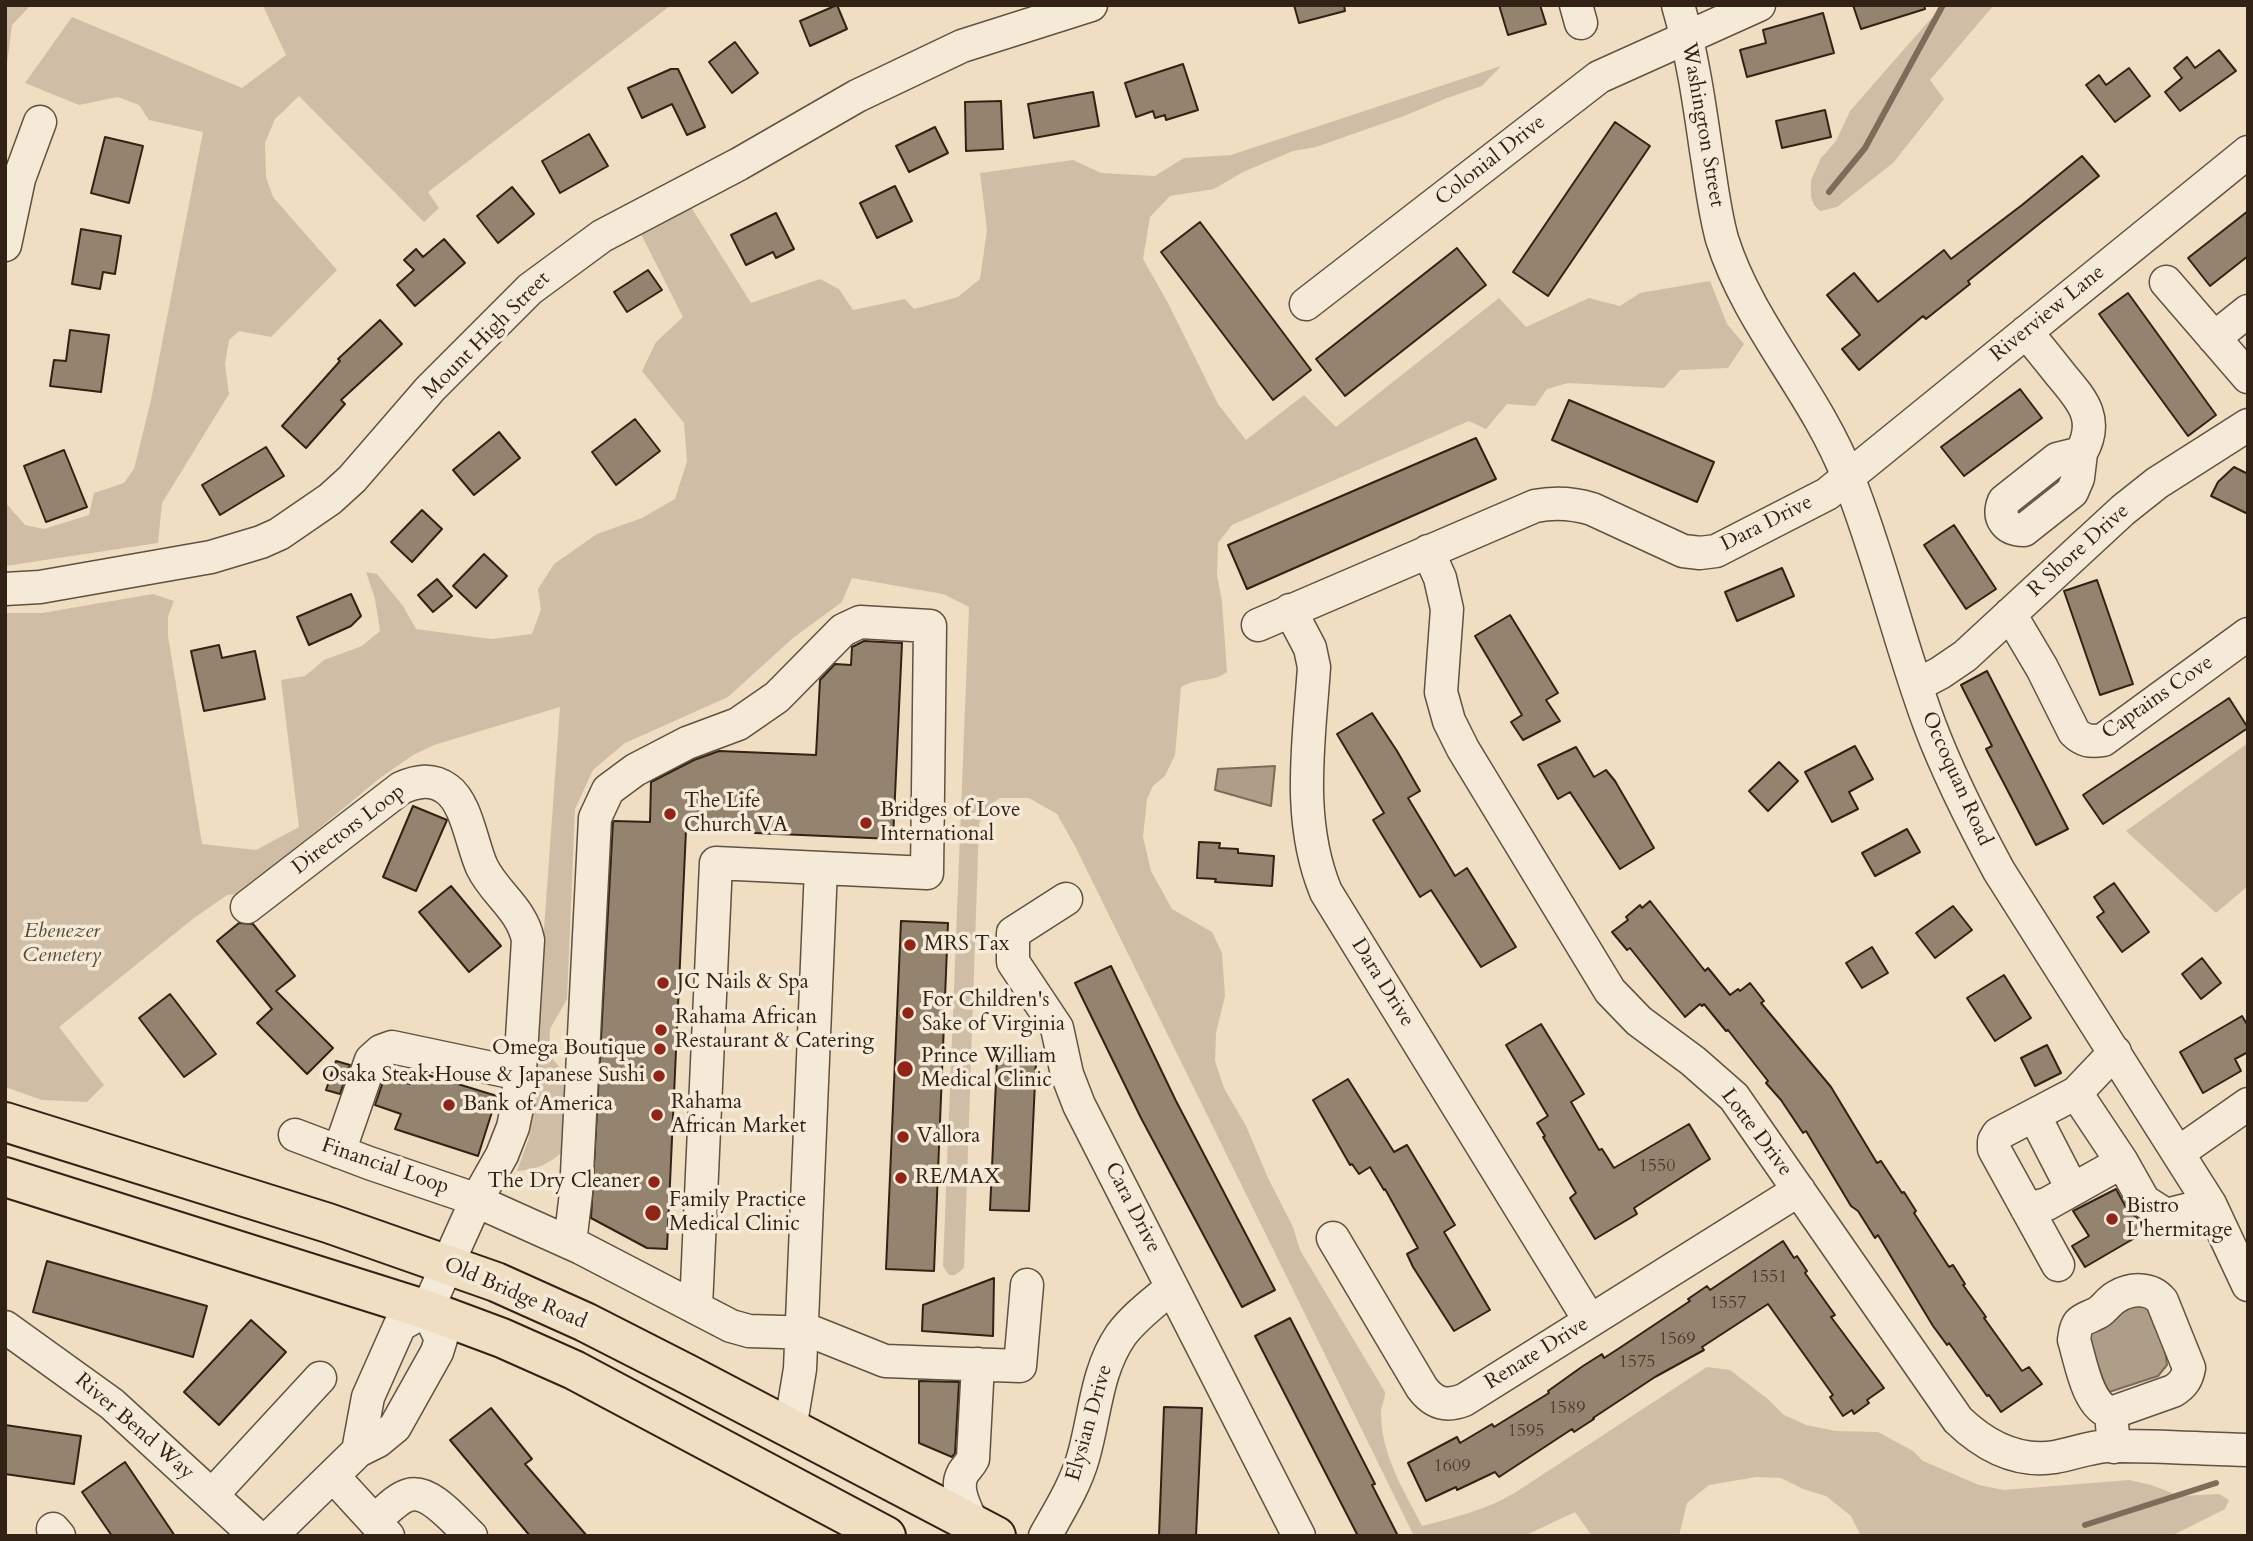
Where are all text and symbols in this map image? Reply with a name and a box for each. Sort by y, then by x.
street label: Washington Street [1675,41,1729,209]
street label: Colonial Drive [1431,110,1551,212]
street label: Riverview Lane [1986,260,2110,368]
street label: Mount High Street [418,267,556,405]
street label: Dara Drive [1717,490,1817,558]
street label: R Shore Drive [2023,499,2135,603]
street label: Captains Cove [2097,650,2219,746]
street label: Occoquan Road [1915,708,1997,850]
street label: Directors Loop [288,779,410,881]
place label: The Life Church VA [684,789,788,839]
place label: Bridges of Love International [880,798,1021,848]
marker: The Life Church VA [662,806,678,822]
marker: Bridges of Love International [858,815,874,831]
park label: Ebenezer Cemetery [23,919,101,969]
place label: MRS Tax [924,932,1009,958]
street label: Dara Drive [1345,934,1419,1032]
marker: MRS Tax [902,937,918,953]
place label: JC Nails & Spa [677,970,809,996]
marker: JC Nails & Spa [655,975,671,991]
place label: For Children's Sake of Virginia [922,988,1065,1038]
place label: Rahama African Restaurant & Catering [675,1005,874,1055]
marker: For Children's Sake of Virginia [900,1005,916,1021]
marker: Rahama African Restaurant & Catering [653,1022,669,1038]
place label: Omega Boutique [492,1036,646,1062]
marker: Omega Boutique [652,1041,668,1057]
place label: Prince William Medical Clinic [921,1044,1056,1094]
marker: Prince William Medical Clinic [895,1059,915,1079]
place label: Osaka Steak House & Japanese Sushi [322,1063,645,1089]
marker: Osaka Steak House & Japanese Sushi [651,1068,667,1084]
street label: Lotte Drive [1715,1084,1797,1182]
place label: Rahama African Market [671,1090,806,1140]
place label: Bank of America [463,1092,613,1118]
marker: Bank of America [441,1097,457,1113]
marker: Rahama African Market [649,1107,665,1123]
place label: Vallora [917,1124,980,1150]
marker: Vallora [895,1129,911,1145]
street label: Financial Loop [318,1133,452,1201]
house number: 1550 [1639,1156,1675,1178]
street label: Cara Drive [1098,1158,1166,1258]
place label: RE/MAX [915,1165,1001,1191]
place label: The Dry Cleaner [487,1169,640,1195]
marker: RE/MAX [893,1170,909,1186]
marker: The Dry Cleaner [646,1174,662,1190]
place label: Family Practice Medical Clinic [669,1188,806,1238]
place label: Bistro L'hermitage [2126,1194,2233,1244]
marker: Family Practice Medical Clinic [643,1203,663,1223]
marker: Bistro L'hermitage [2104,1211,2120,1227]
street label: Old Bridge Road [440,1253,590,1335]
house number: 1551 [1751,1267,1787,1289]
house number: 1557 [1710,1293,1746,1315]
street label: Renate Drive [1480,1312,1594,1396]
house number: 1569 [1659,1329,1695,1351]
house number: 1575 [1619,1352,1655,1374]
street label: Elysian Drive [1061,1362,1119,1484]
street label: River Bend Way [69,1368,199,1486]
house number: 1589 [1549,1398,1585,1420]
house number: 1595 [1508,1421,1544,1443]
house number: 1609 [1434,1456,1470,1478]

